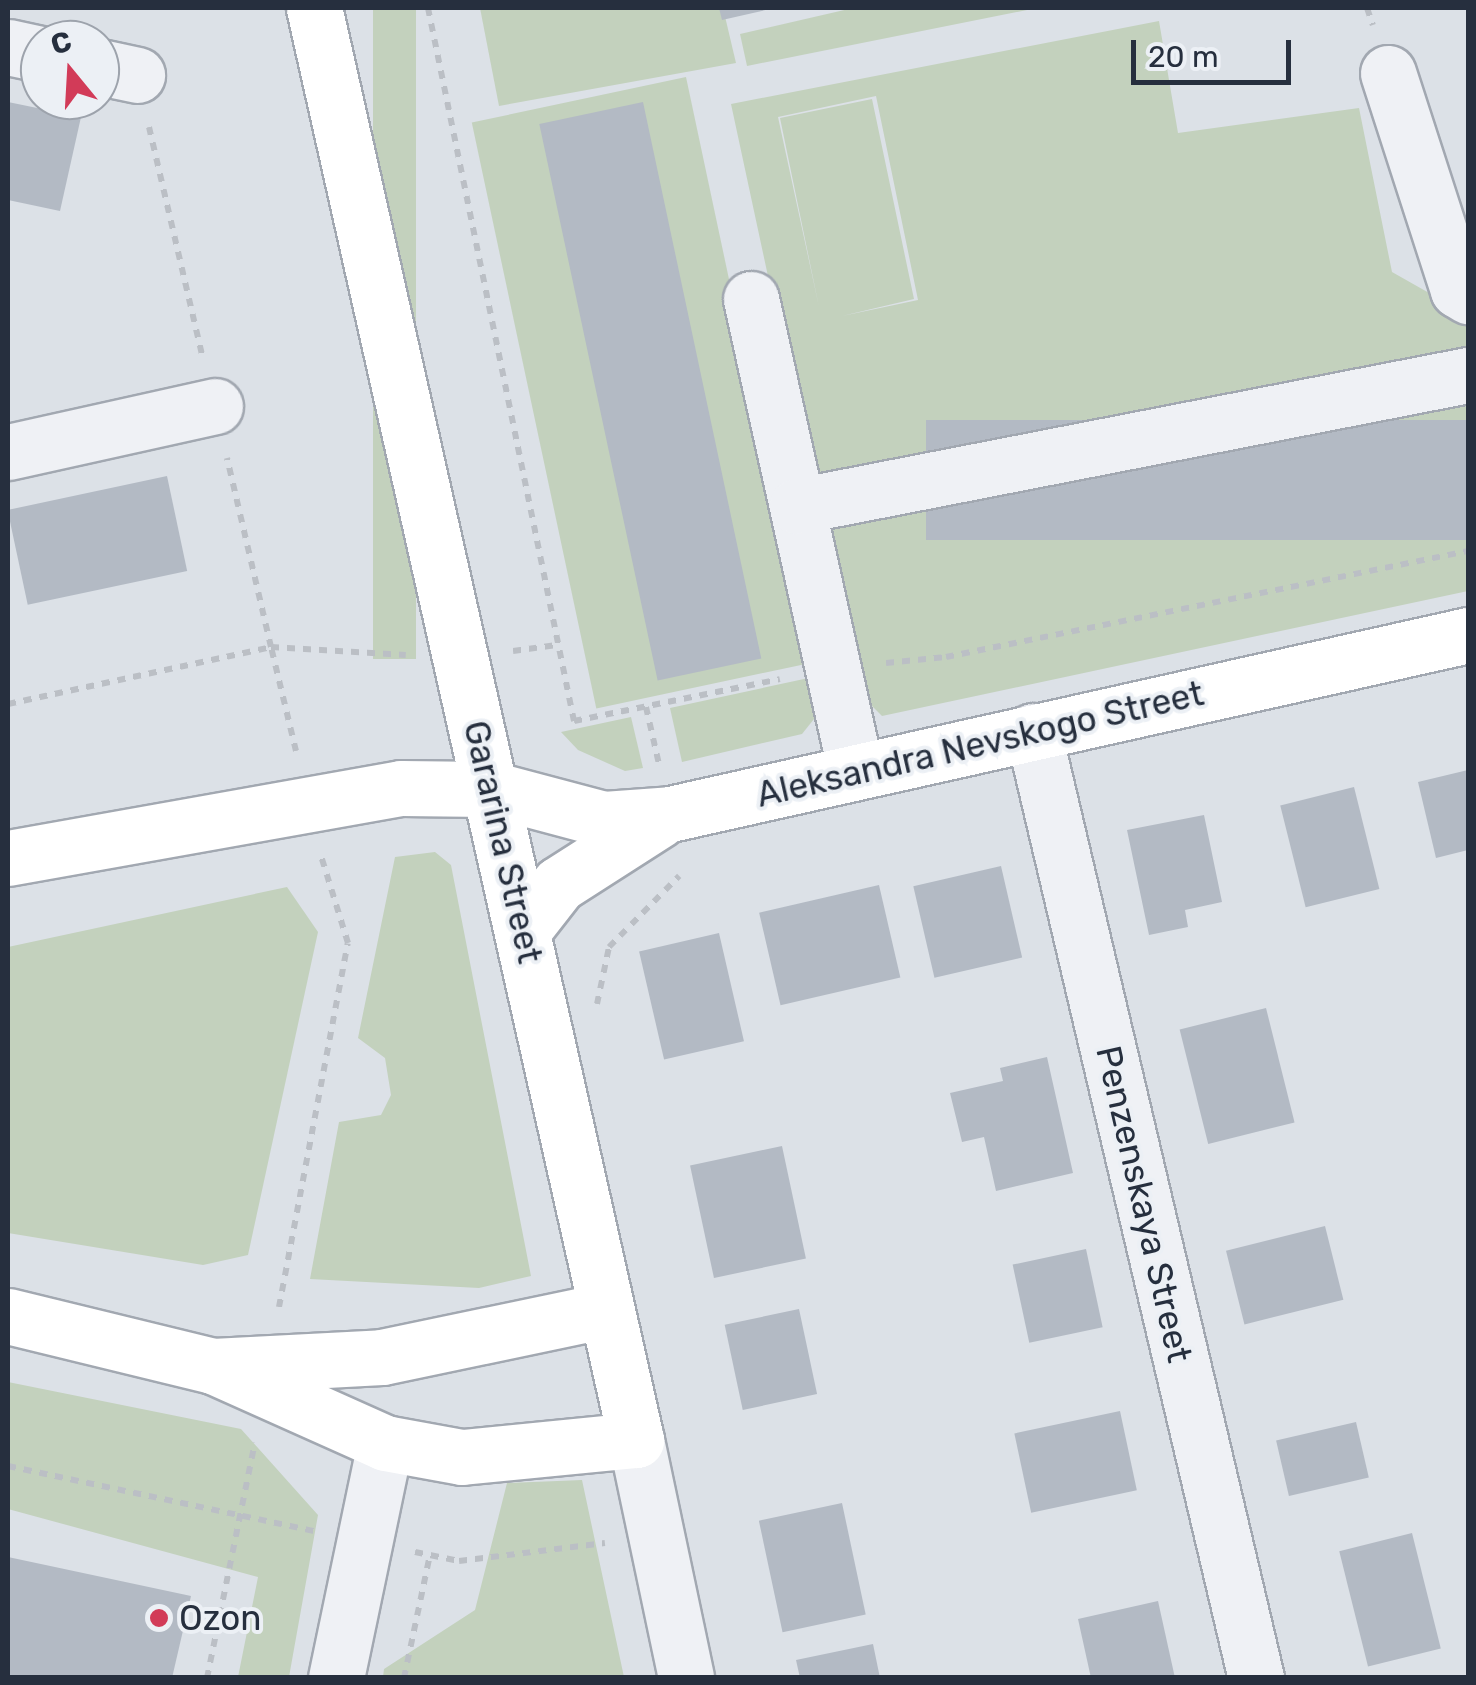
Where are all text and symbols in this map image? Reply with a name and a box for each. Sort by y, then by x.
north arrow [20,20,120,120]
scale bar [1136,20,1296,82]
text: С [47,24,76,62]
text: 20 m [1148,39,1219,75]
street label: Aleksandra Nevskogo Street [752,672,1208,816]
street label: Gararina Street [455,717,551,967]
street label: Penzenskaya Street [1087,1042,1201,1366]
place label: Ozon [179,1597,262,1639]
marker: Ozon [148,1607,170,1629]

